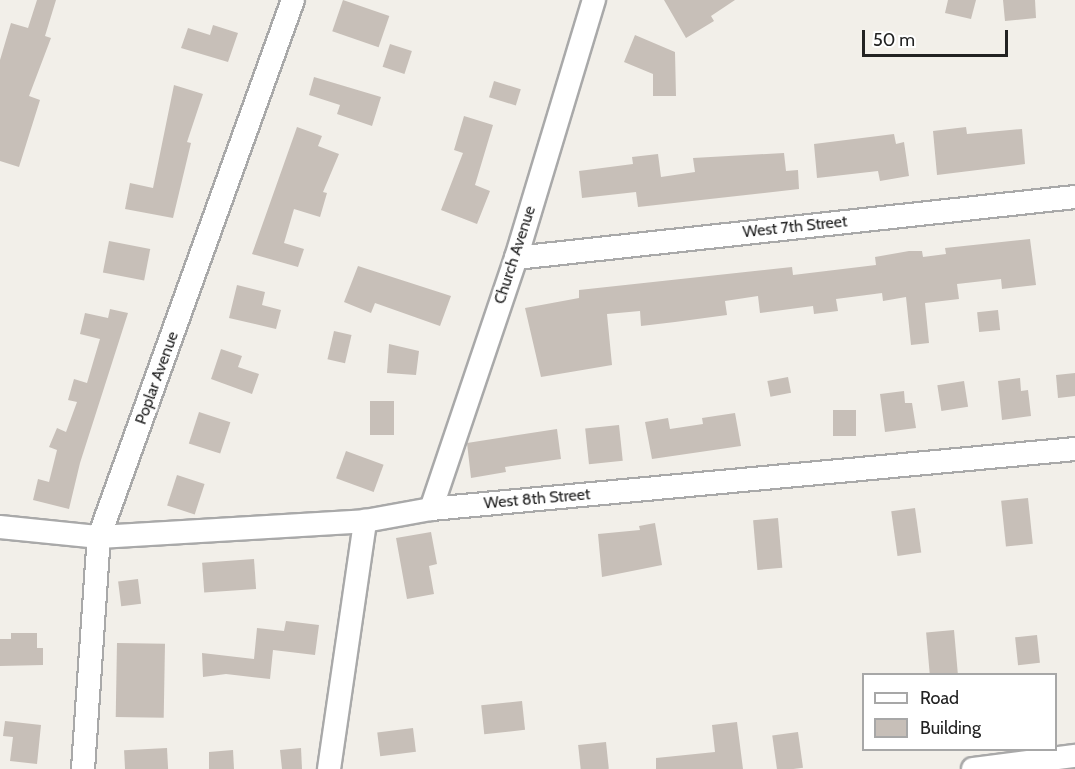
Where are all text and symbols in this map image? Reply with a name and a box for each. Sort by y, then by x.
scale bar [865,18,1010,56]
text: 50 m [873,29,915,51]
street label: Church Avenue [490,204,540,306]
street label: West 7th Street [742,212,848,242]
street label: Poplar Avenue [131,329,183,427]
street label: West 8th Street [483,485,591,513]
legend [862,673,1057,751]
text: Road [920,687,959,709]
text: Building [920,717,981,739]

